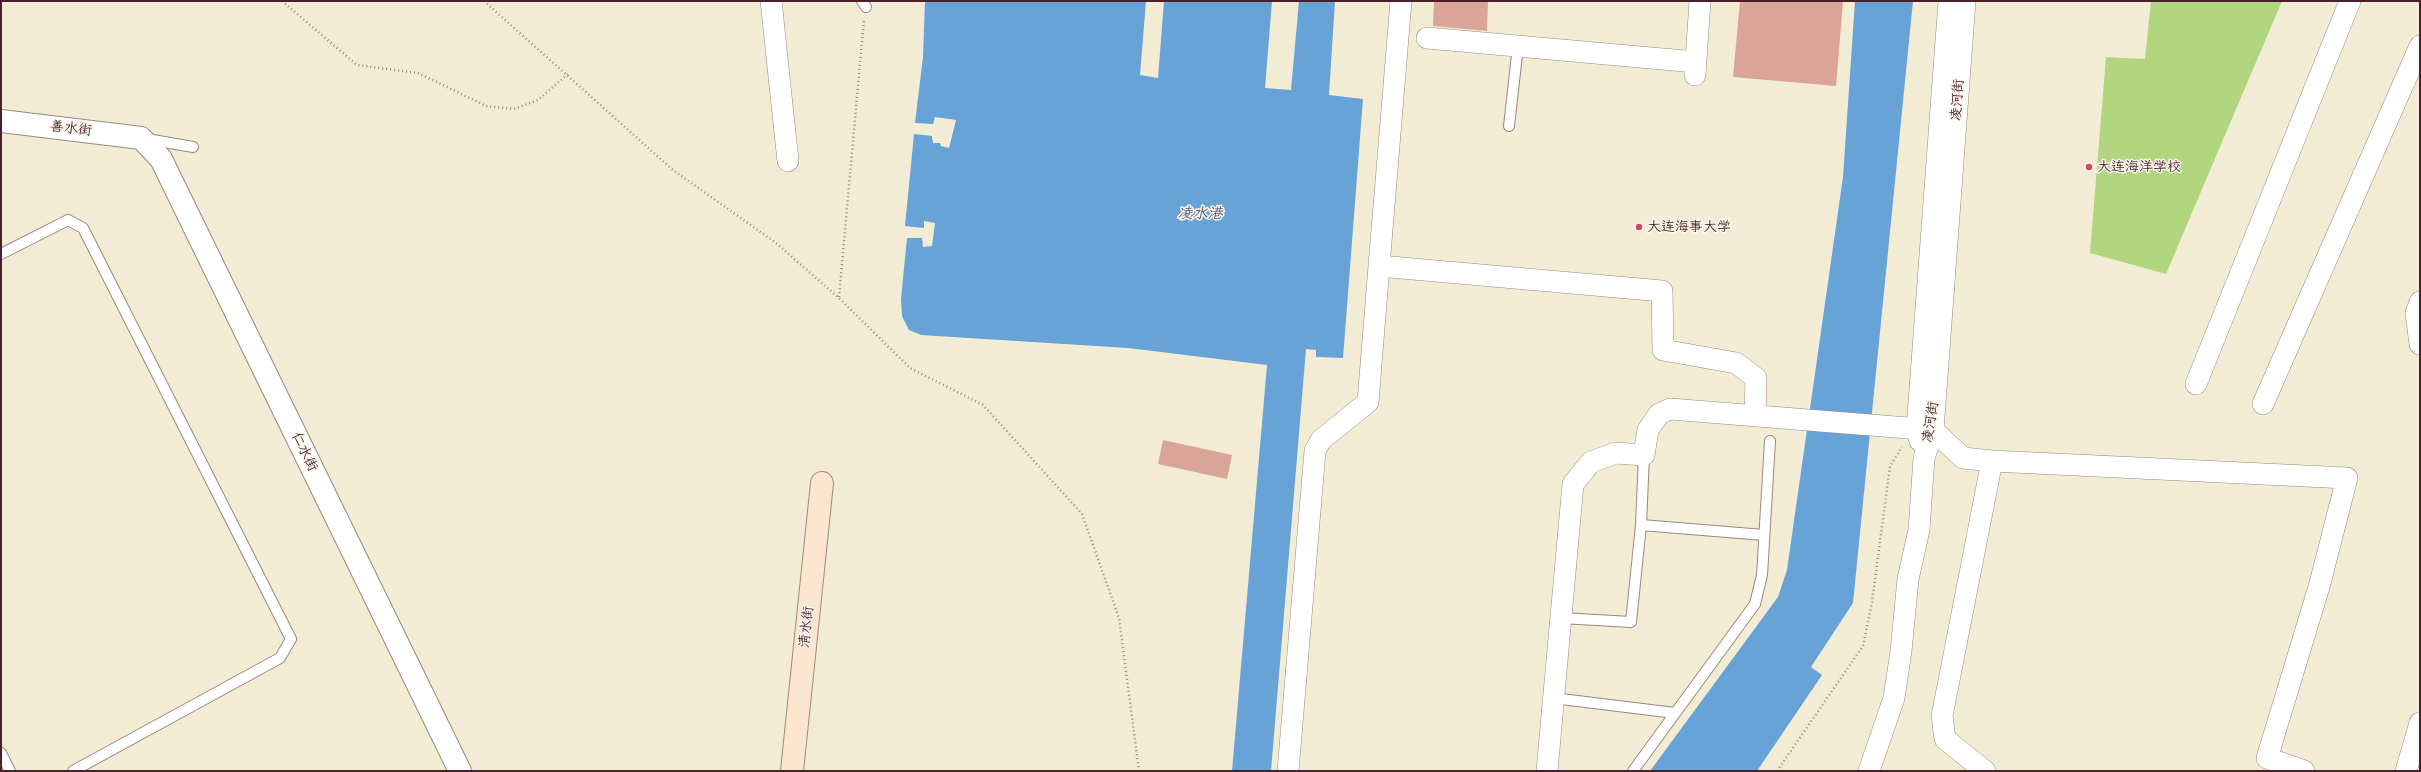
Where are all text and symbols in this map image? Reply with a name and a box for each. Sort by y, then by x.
street label: 凌河街 [1948,78,1968,122]
street label: 善水街 [49,118,93,140]
place label: 大连海洋学校 [2097,159,2181,175]
marker: 大连海洋学校 [2084,162,2094,172]
water label: 凌水港 [1178,205,1222,223]
place label: 大连海事大学 [1647,219,1731,235]
marker: 大连海事大学 [1634,222,1644,232]
street label: 凌河街 [1919,400,1943,444]
street label: 仁水街 [287,429,321,475]
street label: 清水街 [796,605,818,649]

